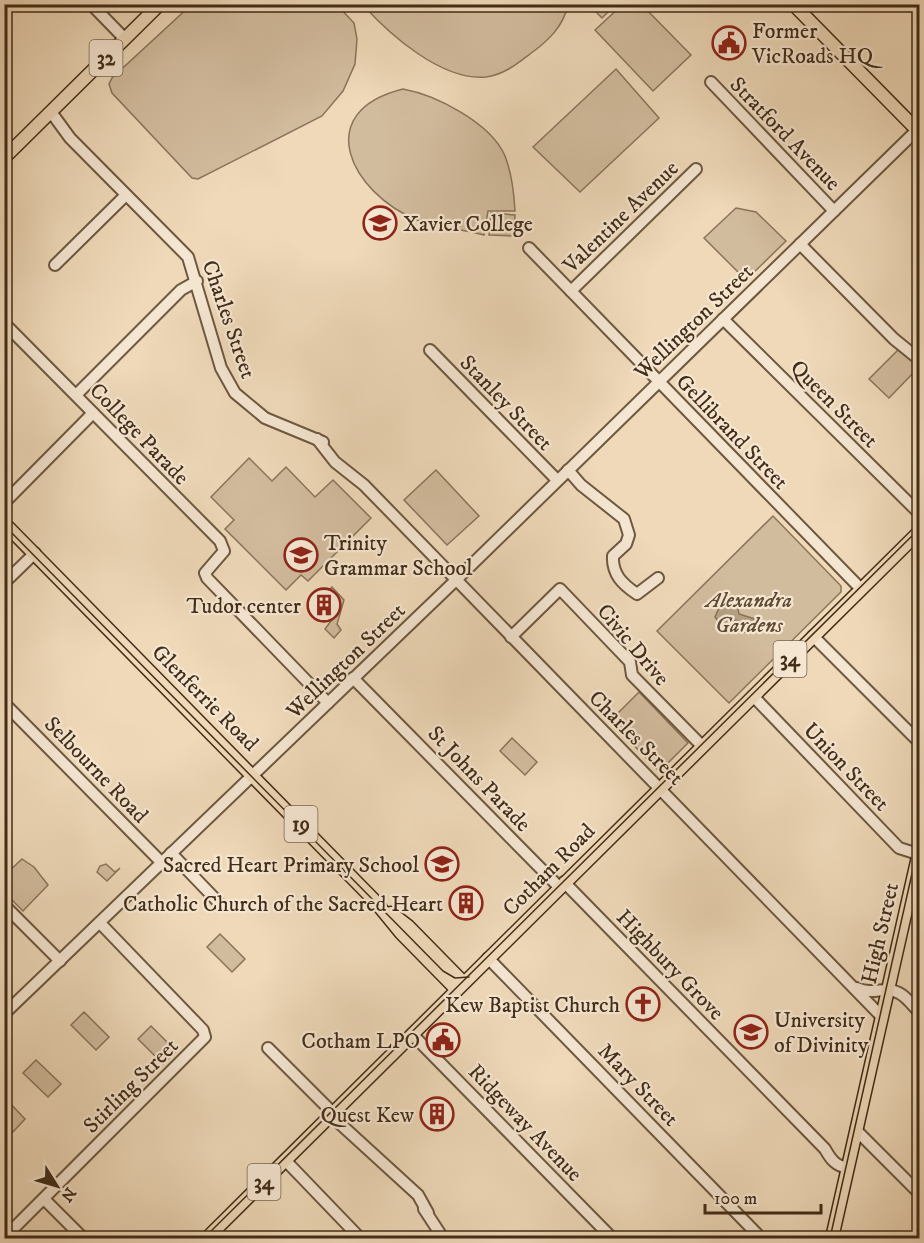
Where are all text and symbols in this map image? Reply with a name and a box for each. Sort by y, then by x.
place label: Former VicRoads HQ [751,18,883,70]
public building icon: Former VicRoads HQ [711,25,747,61]
road number: 32 [90,40,122,76]
street label: Stratford Avenue [724,71,846,197]
street label: Valentine Avenue [557,155,684,280]
school or university icon: Xavier College [362,205,398,241]
place label: Xavier College [403,211,533,238]
street label: Charles Street [196,257,261,382]
street label: Wellington Street [628,258,759,386]
street label: Stanley Street [454,350,558,456]
street label: Queen Street [784,354,884,454]
street label: Gellibrand Street [670,369,794,495]
street label: College Parade [83,377,194,491]
place label: Trinity Grammar School [324,530,473,582]
school or university icon: Trinity Grammar School [283,537,319,573]
building icon: Tudor center [306,587,342,623]
park label: Alexandra Gardens [703,587,792,639]
place label: Tudor center [187,593,302,620]
street label: Wellington Street [280,597,411,725]
street label: Civic Drive [591,598,675,691]
street label: Glenferrie Road [146,639,264,757]
road number: 34 [774,641,806,677]
street label: Charles Street [583,685,689,791]
street label: Selbourne Road [38,711,154,829]
street label: Union Street [797,717,895,817]
street label: St Johns Parade [422,720,536,838]
road number: 19 [284,806,318,842]
street label: Cotham Road [497,818,601,922]
school or university icon: Sacred Heart Primary School [424,846,460,882]
place label: Sacred Heart Primary School [163,852,419,879]
street label: High Street [856,880,905,987]
building icon: Catholic Church of the Sacred Heart [448,885,484,921]
place label: Catholic Church of the Sacred Heart [123,891,443,918]
street label: Highbury Grove [610,904,730,1026]
church icon: Kew Baptist Church [625,986,661,1022]
place label: Kew Baptist Church [445,992,620,1019]
place label: University of Divinity [774,1007,869,1059]
school or university icon: University of Divinity [733,1014,769,1050]
public building icon: Cotham LPO [425,1022,461,1058]
place label: Cotham LPO [301,1028,420,1055]
street label: Stirling Street [78,1033,184,1139]
street label: Mary Street [592,1038,684,1132]
street label: Ridgeway Avenue [462,1059,588,1187]
building icon: Quest Kew [419,1096,455,1132]
place label: Quest Kew [320,1102,414,1129]
north arrow [27,1156,87,1216]
road number: 34 [248,1164,280,1200]
scale bar [705,1177,820,1215]
text: N [56,1183,80,1206]
text: 100 m [714,1188,757,1210]

